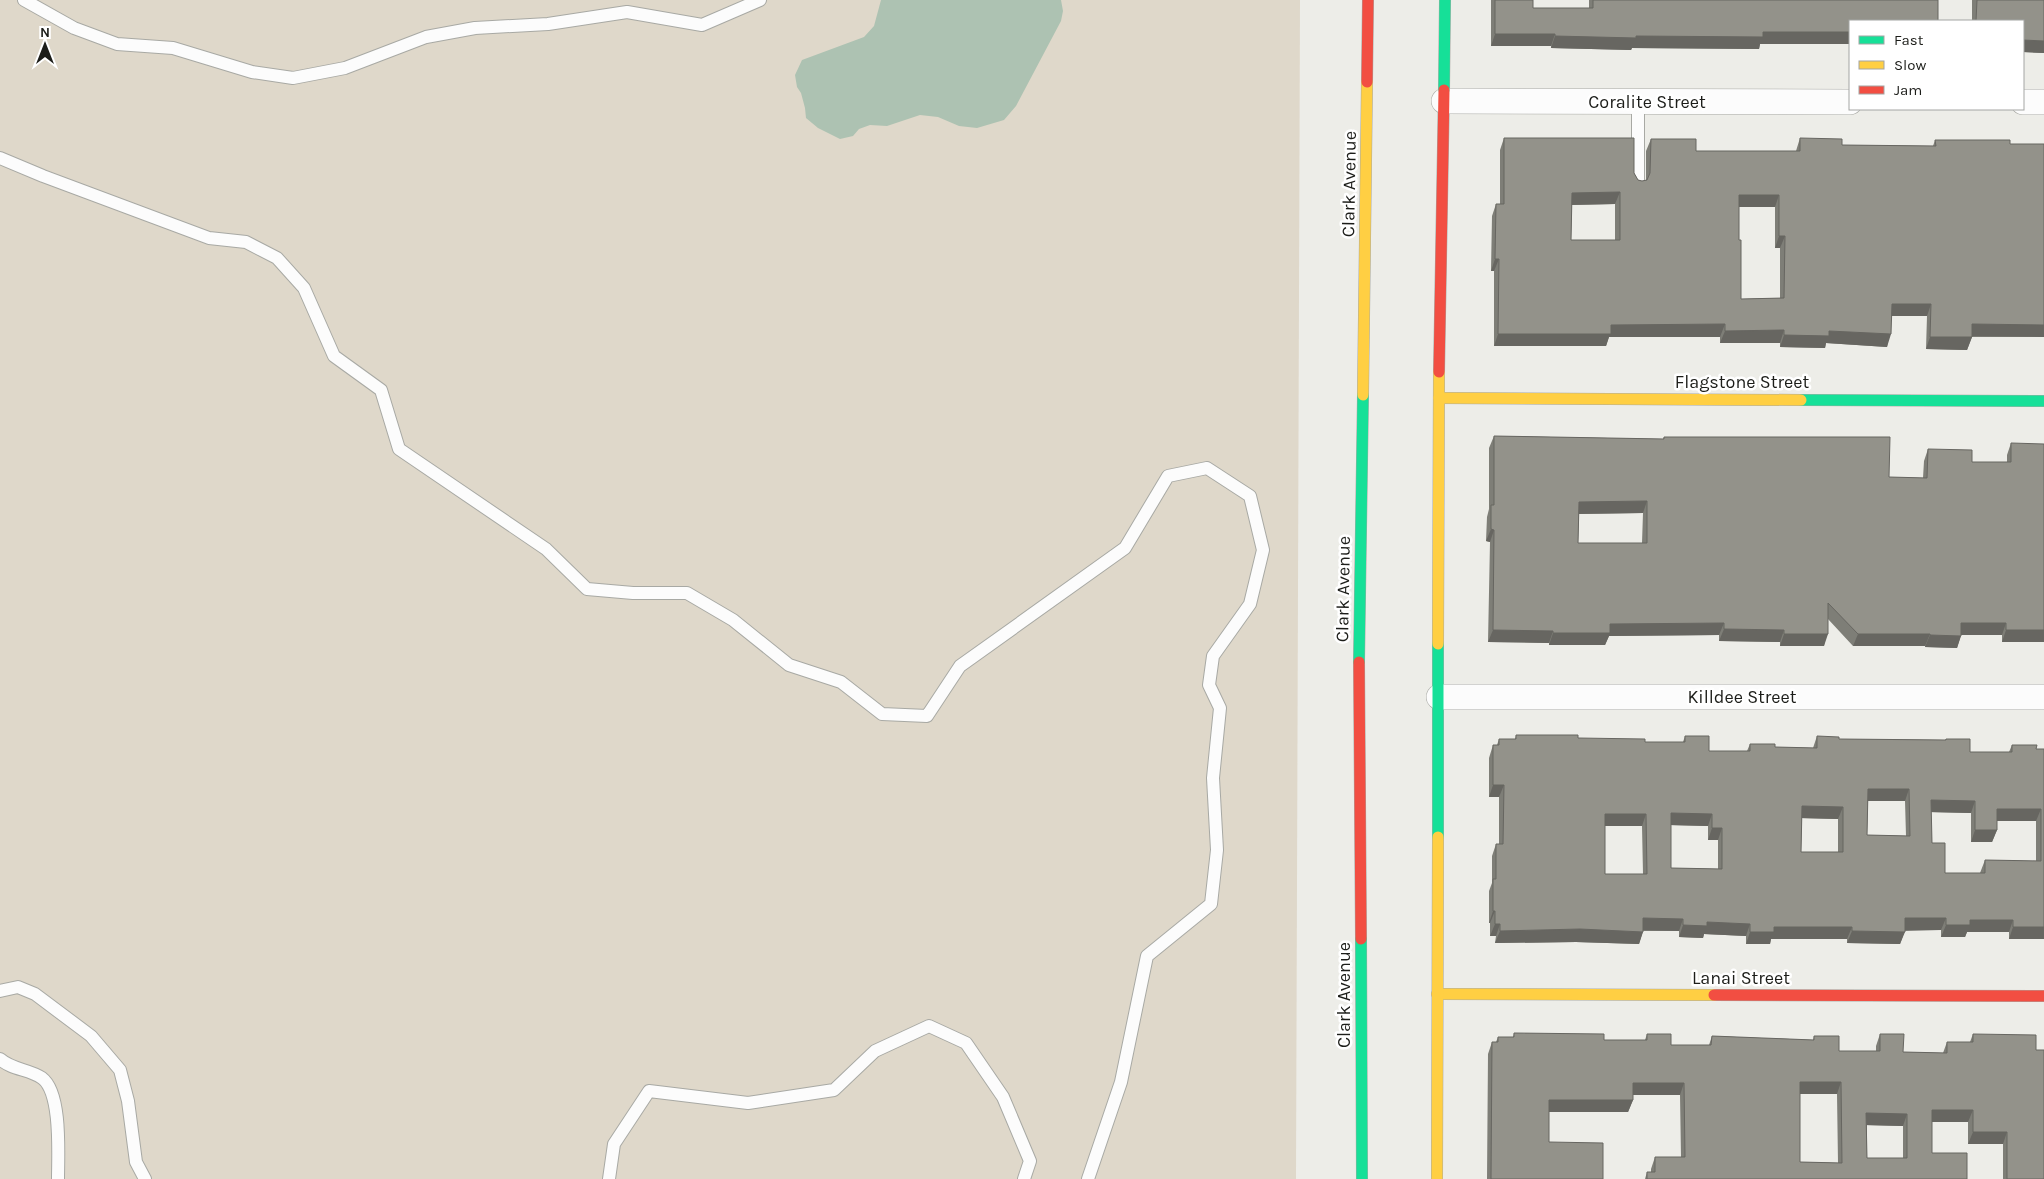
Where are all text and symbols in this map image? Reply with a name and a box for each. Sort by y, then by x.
north arrow [20,20,70,70]
legend [1849,20,2024,110]
text: N [40,24,50,41]
text: Fast [1894,31,1924,49]
text: Slow [1894,56,1926,74]
text: Jam [1894,81,1922,99]
street label: Coralite Street [1588,91,1706,113]
street label: Clark Avenue [1337,131,1361,237]
street label: Flagstone Street [1675,371,1809,393]
street label: Clark Avenue [1331,536,1355,642]
street label: Killdee Street [1687,686,1797,708]
street label: Clark Avenue [1333,942,1355,1048]
street label: Lanai Street [1692,967,1790,989]

